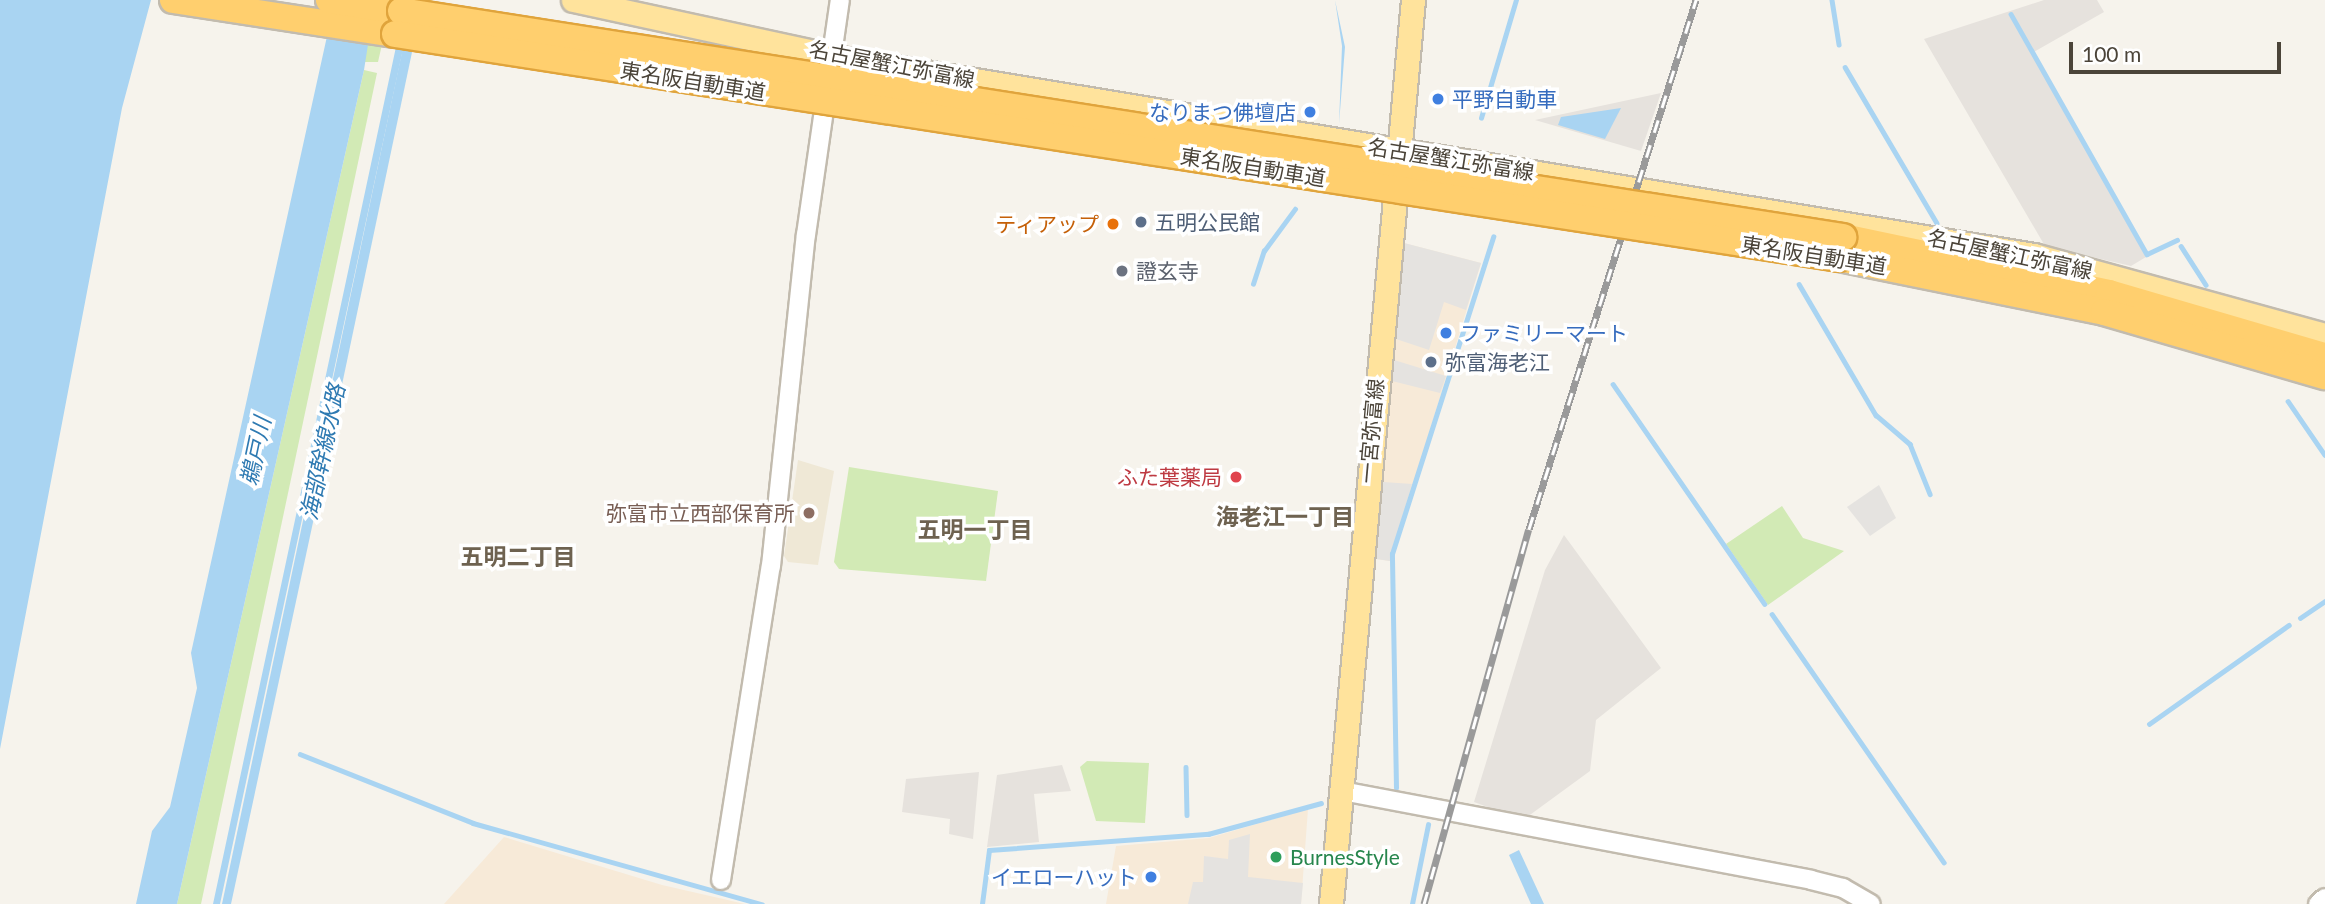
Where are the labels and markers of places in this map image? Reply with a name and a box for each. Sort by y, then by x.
place label: 平野自動車 [1452,86,1557,112]
marker: 平野自動車 [1430,91,1446,107]
place label: なりまつ佛壇店 [1149,99,1296,125]
marker: なりまつ佛壇店 [1302,104,1318,120]
place label: 五明公民館 [1155,209,1260,235]
place label: ティアップ [994,211,1099,237]
marker: 五明公民館 [1133,214,1149,230]
marker: ティアップ [1105,216,1121,232]
place label: 證玄寺 [1136,258,1199,284]
marker: 證玄寺 [1114,263,1130,279]
place label: ファミリーマート [1460,320,1628,346]
marker: ファミリーマート [1438,325,1454,341]
place label: 弥富海老江 [1445,349,1550,375]
marker: 弥富海老江 [1423,354,1439,370]
place label: ふた葉薬局 [1117,464,1222,490]
marker: ふた葉薬局 [1228,469,1244,485]
place label: 弥富市立西部保育所 [606,500,795,526]
marker: 弥富市立西部保育所 [801,505,817,521]
place label: BurnesStyle [1290,844,1400,870]
marker: BurnesStyle [1268,849,1284,865]
place label: イエローハット [990,864,1137,890]
marker: イエローハット [1143,869,1159,885]

